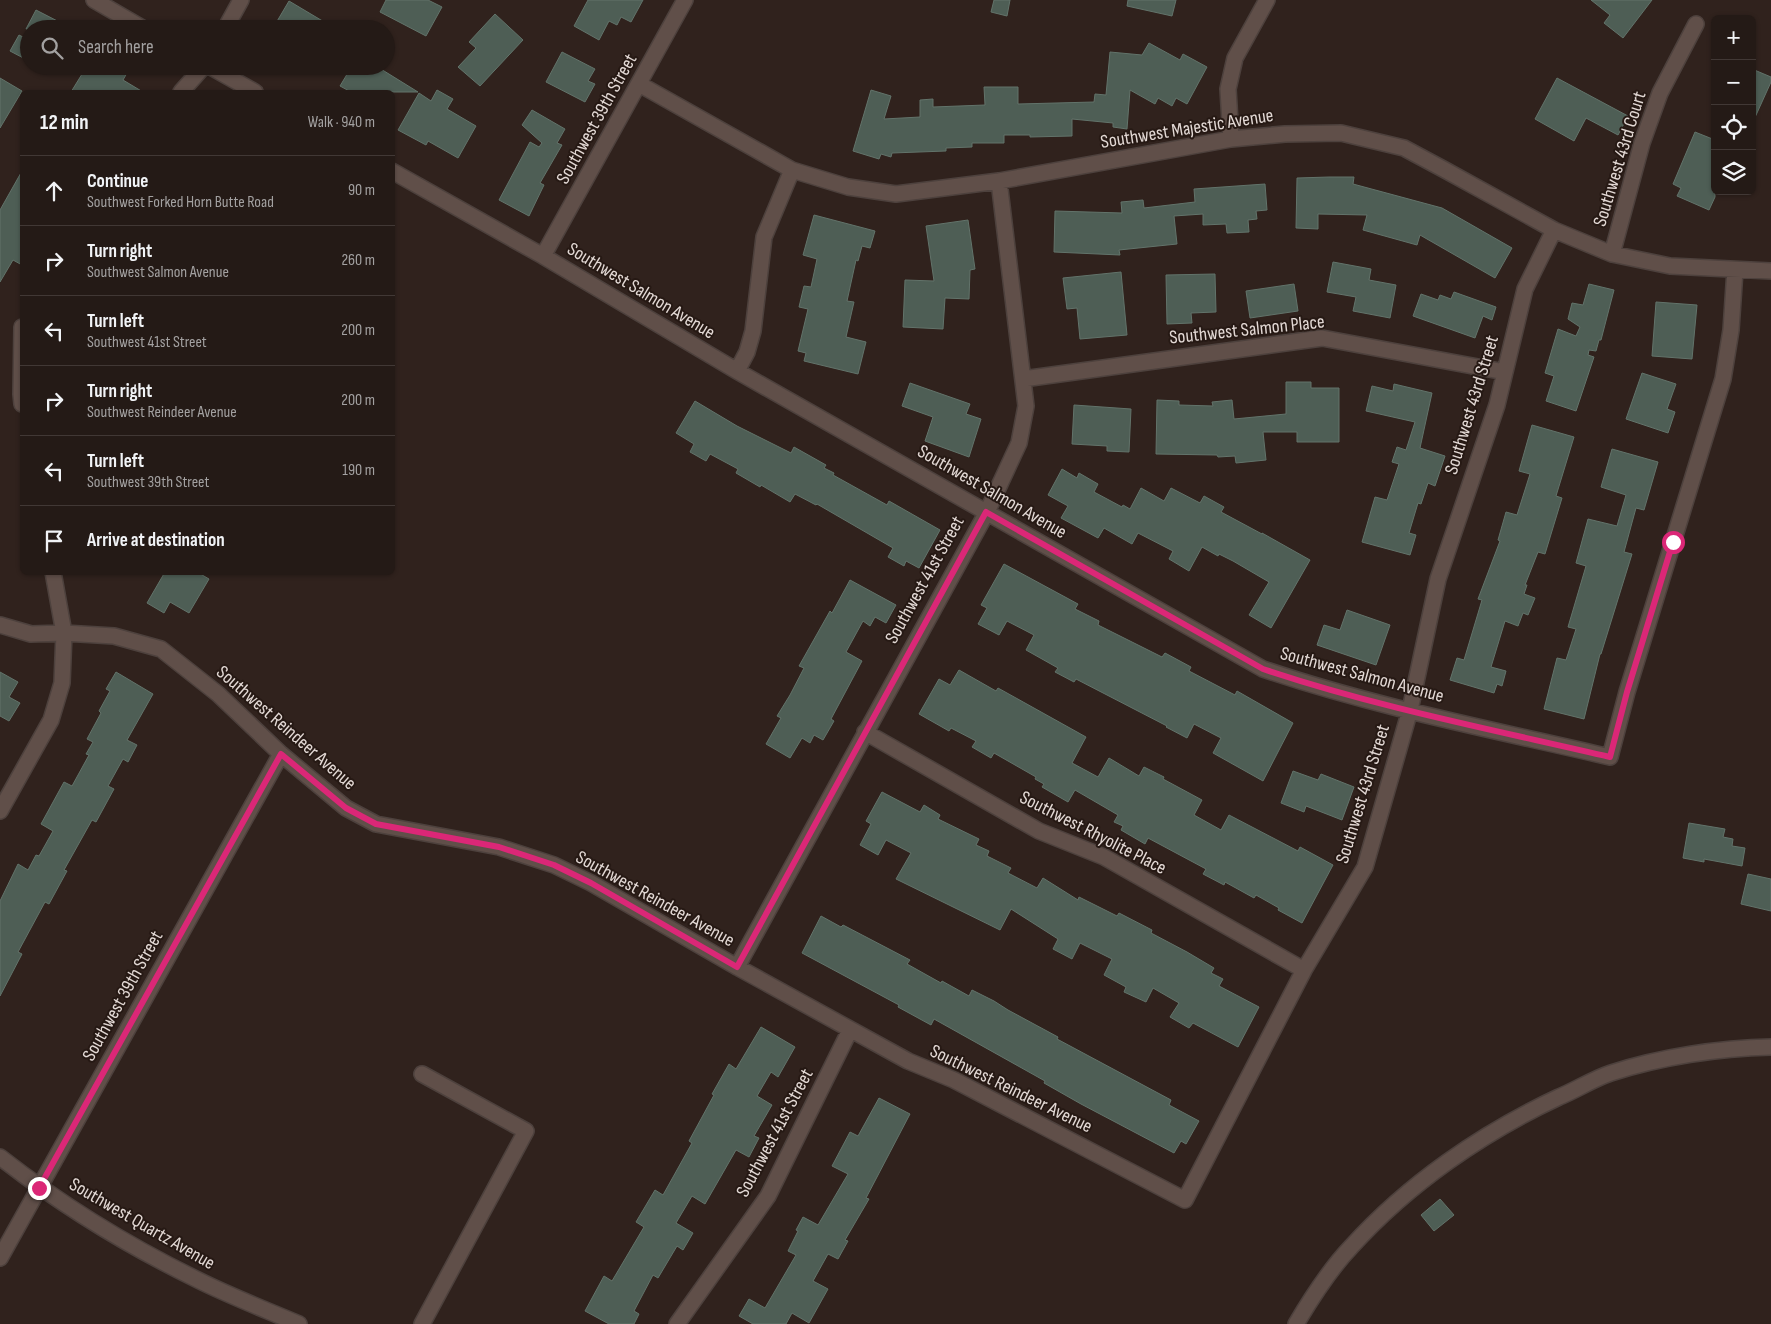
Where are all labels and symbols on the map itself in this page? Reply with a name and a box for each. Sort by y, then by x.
street label: Southwest 39th Street [552,50,642,188]
street label: Southwest 43rd Court [1589,88,1652,229]
street label: Southwest Majestic Avenue [1099,104,1275,154]
street label: Southwest Salmon Avenue [563,238,719,344]
street label: Southwest Salmon Place [1168,310,1326,350]
street label: Southwest 43rd Street [1440,333,1504,477]
street label: Southwest Salmon Avenue [913,440,1071,544]
street label: Southwest 41st Street [880,512,970,648]
route start [1662,531,1685,554]
street label: Southwest Salmon Avenue [1278,642,1446,708]
street label: Southwest Reindeer Avenue [211,661,361,795]
street label: Southwest 43rd Street [1331,722,1395,866]
street label: Southwest Rhyolite Place [1016,786,1170,880]
street label: Southwest Reindeer Avenue [572,846,738,952]
street label: Southwest 39th Street [78,927,168,1065]
street label: Southwest Reindeer Avenue [926,1040,1096,1138]
street label: Southwest 41st Street [731,1065,819,1201]
street label: Southwest Quartz Avenue [65,1173,219,1275]
route end [28,1177,51,1200]

